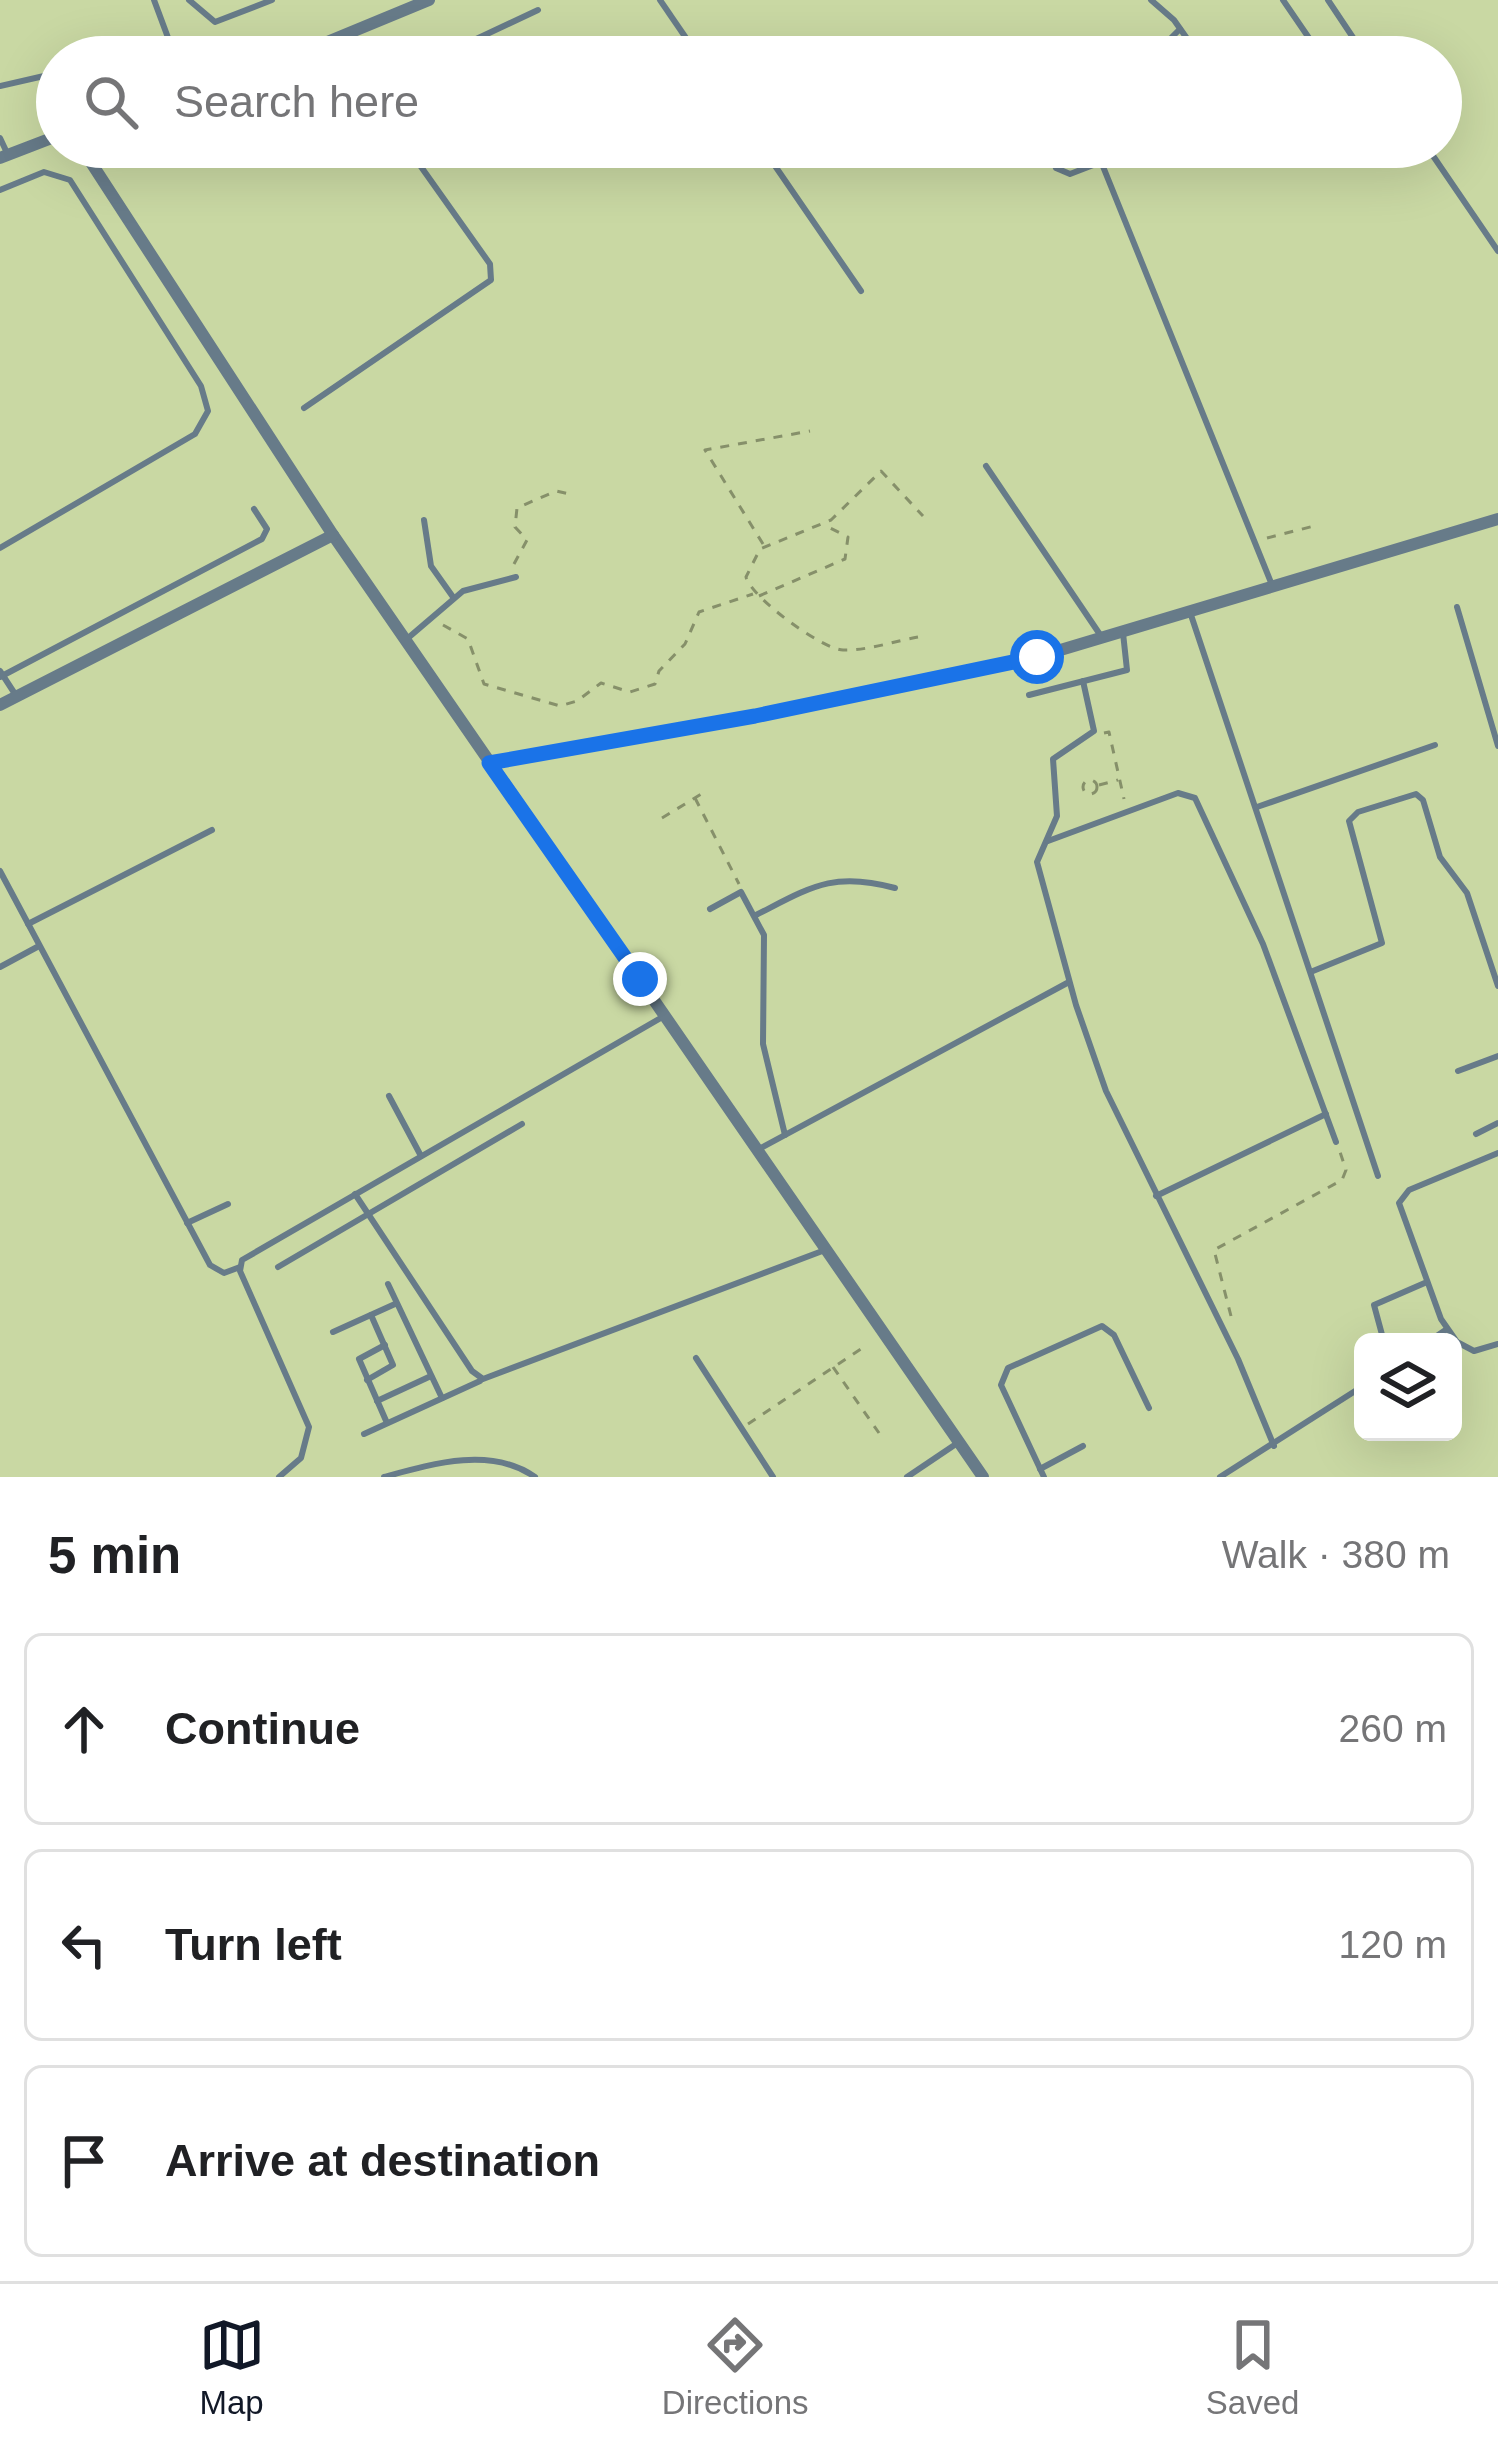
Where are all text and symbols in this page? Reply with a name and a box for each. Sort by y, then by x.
search box [36,36,1462,168]
icon: search [78,69,144,135]
text: Search here [174,76,419,127]
route start [1010,630,1064,684]
route end [613,952,667,1006]
map controls [1354,1333,1462,1441]
button: layers [1354,1333,1462,1441]
text: 5 min [48,1527,181,1584]
text: Walk · 380 m [1222,1533,1450,1576]
icon: ahead [51,1696,117,1762]
text: Continue [165,1703,360,1754]
text: 260 m [1339,1707,1447,1750]
icon: left [51,1912,117,1978]
text: Turn left [165,1919,342,1970]
text: 120 m [1339,1923,1447,1966]
icon: arrive [51,2128,117,2194]
text: Arrive at destination [165,2135,600,2186]
tab: Map [199,2312,265,2422]
tab: Directions [662,2312,809,2422]
tab: Saved [1206,2312,1299,2422]

